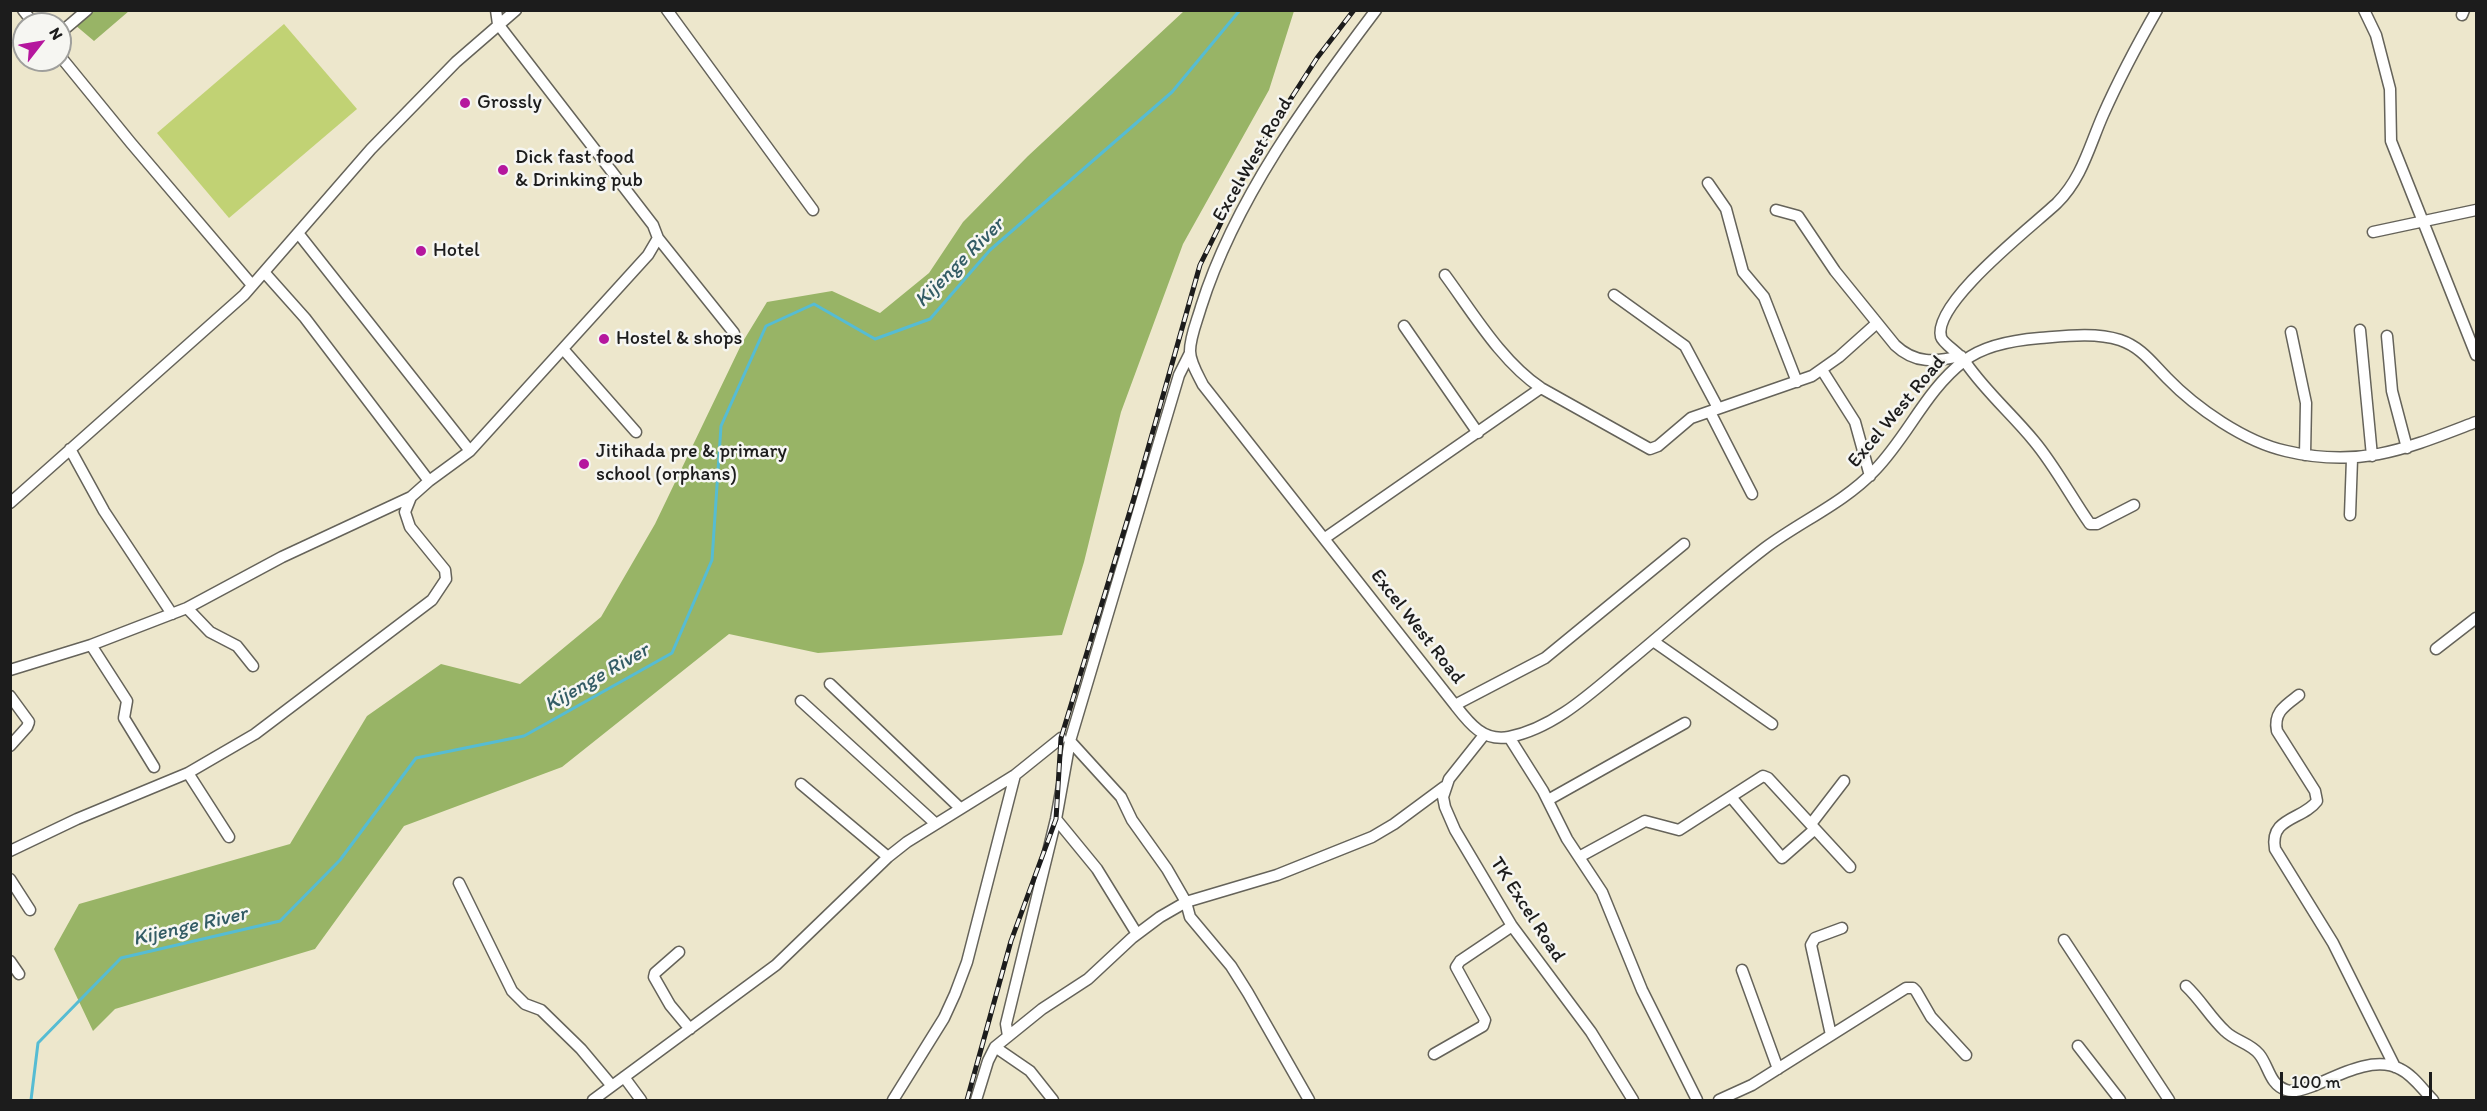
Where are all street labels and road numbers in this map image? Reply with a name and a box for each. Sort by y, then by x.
street label: Excel West Road [1208,94,1298,226]
street label: Excel West Road [1843,351,1951,473]
street label: Excel West Road [1365,565,1469,689]
street label: TK Excel Road [1484,853,1570,967]

